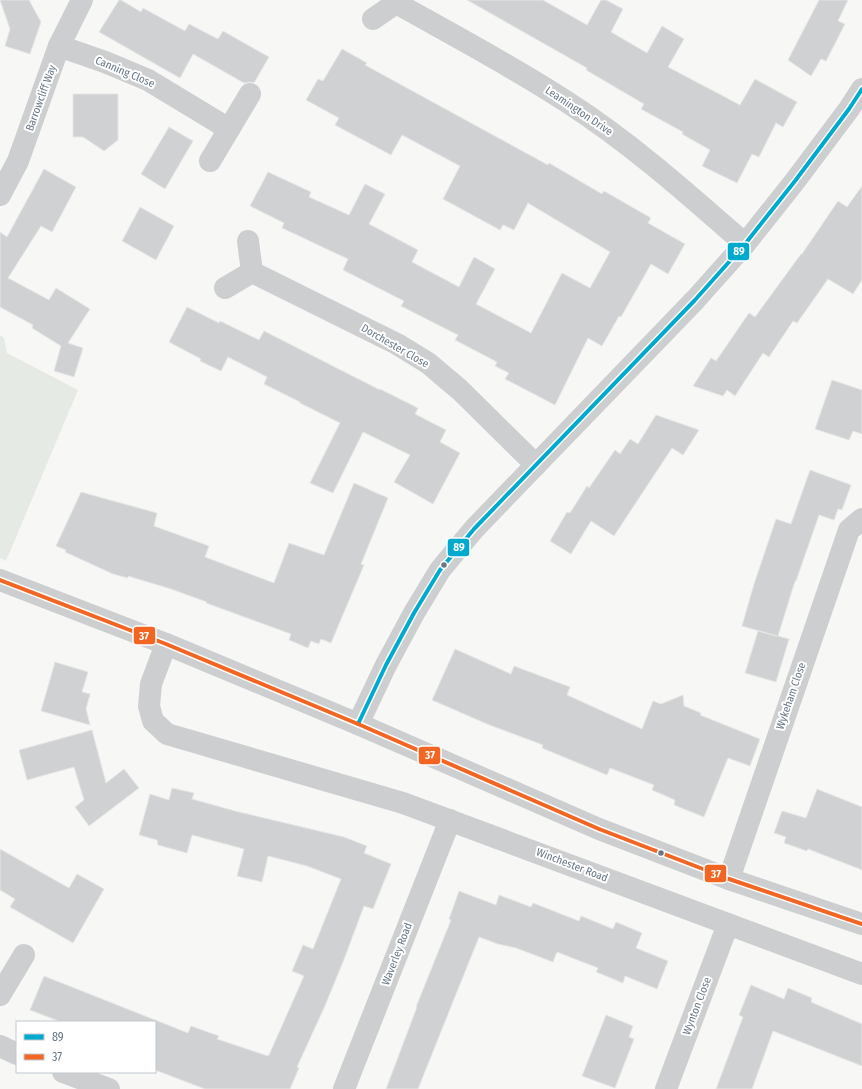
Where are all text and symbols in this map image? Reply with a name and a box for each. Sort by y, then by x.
street label: Canning Close [93,54,157,90]
street label: Barrowcliff Way [23,63,59,133]
street label: Leamington Drive [543,84,615,138]
line badge: 89 [727,242,750,261]
text: 89 [733,245,745,258]
street label: Dorchester Close [359,321,431,371]
line badge: 89 [447,538,470,557]
text: 89 [453,541,465,554]
unlabelled marker [439,560,449,570]
line badge: 37 [133,626,156,645]
text: 37 [138,630,149,643]
street label: Wykeham Close [773,661,809,731]
line badge: 37 [418,746,441,765]
text: 37 [424,749,435,762]
street label: Winchester Road [534,845,610,885]
unlabelled marker [656,848,666,858]
line badge: 37 [704,864,727,883]
text: 37 [710,868,721,881]
street label: Waverley Road [379,921,415,987]
street label: Wynton Close [680,975,714,1037]
legend [16,1021,156,1073]
text: 89 [52,1030,64,1044]
text: 37 [52,1050,62,1064]

